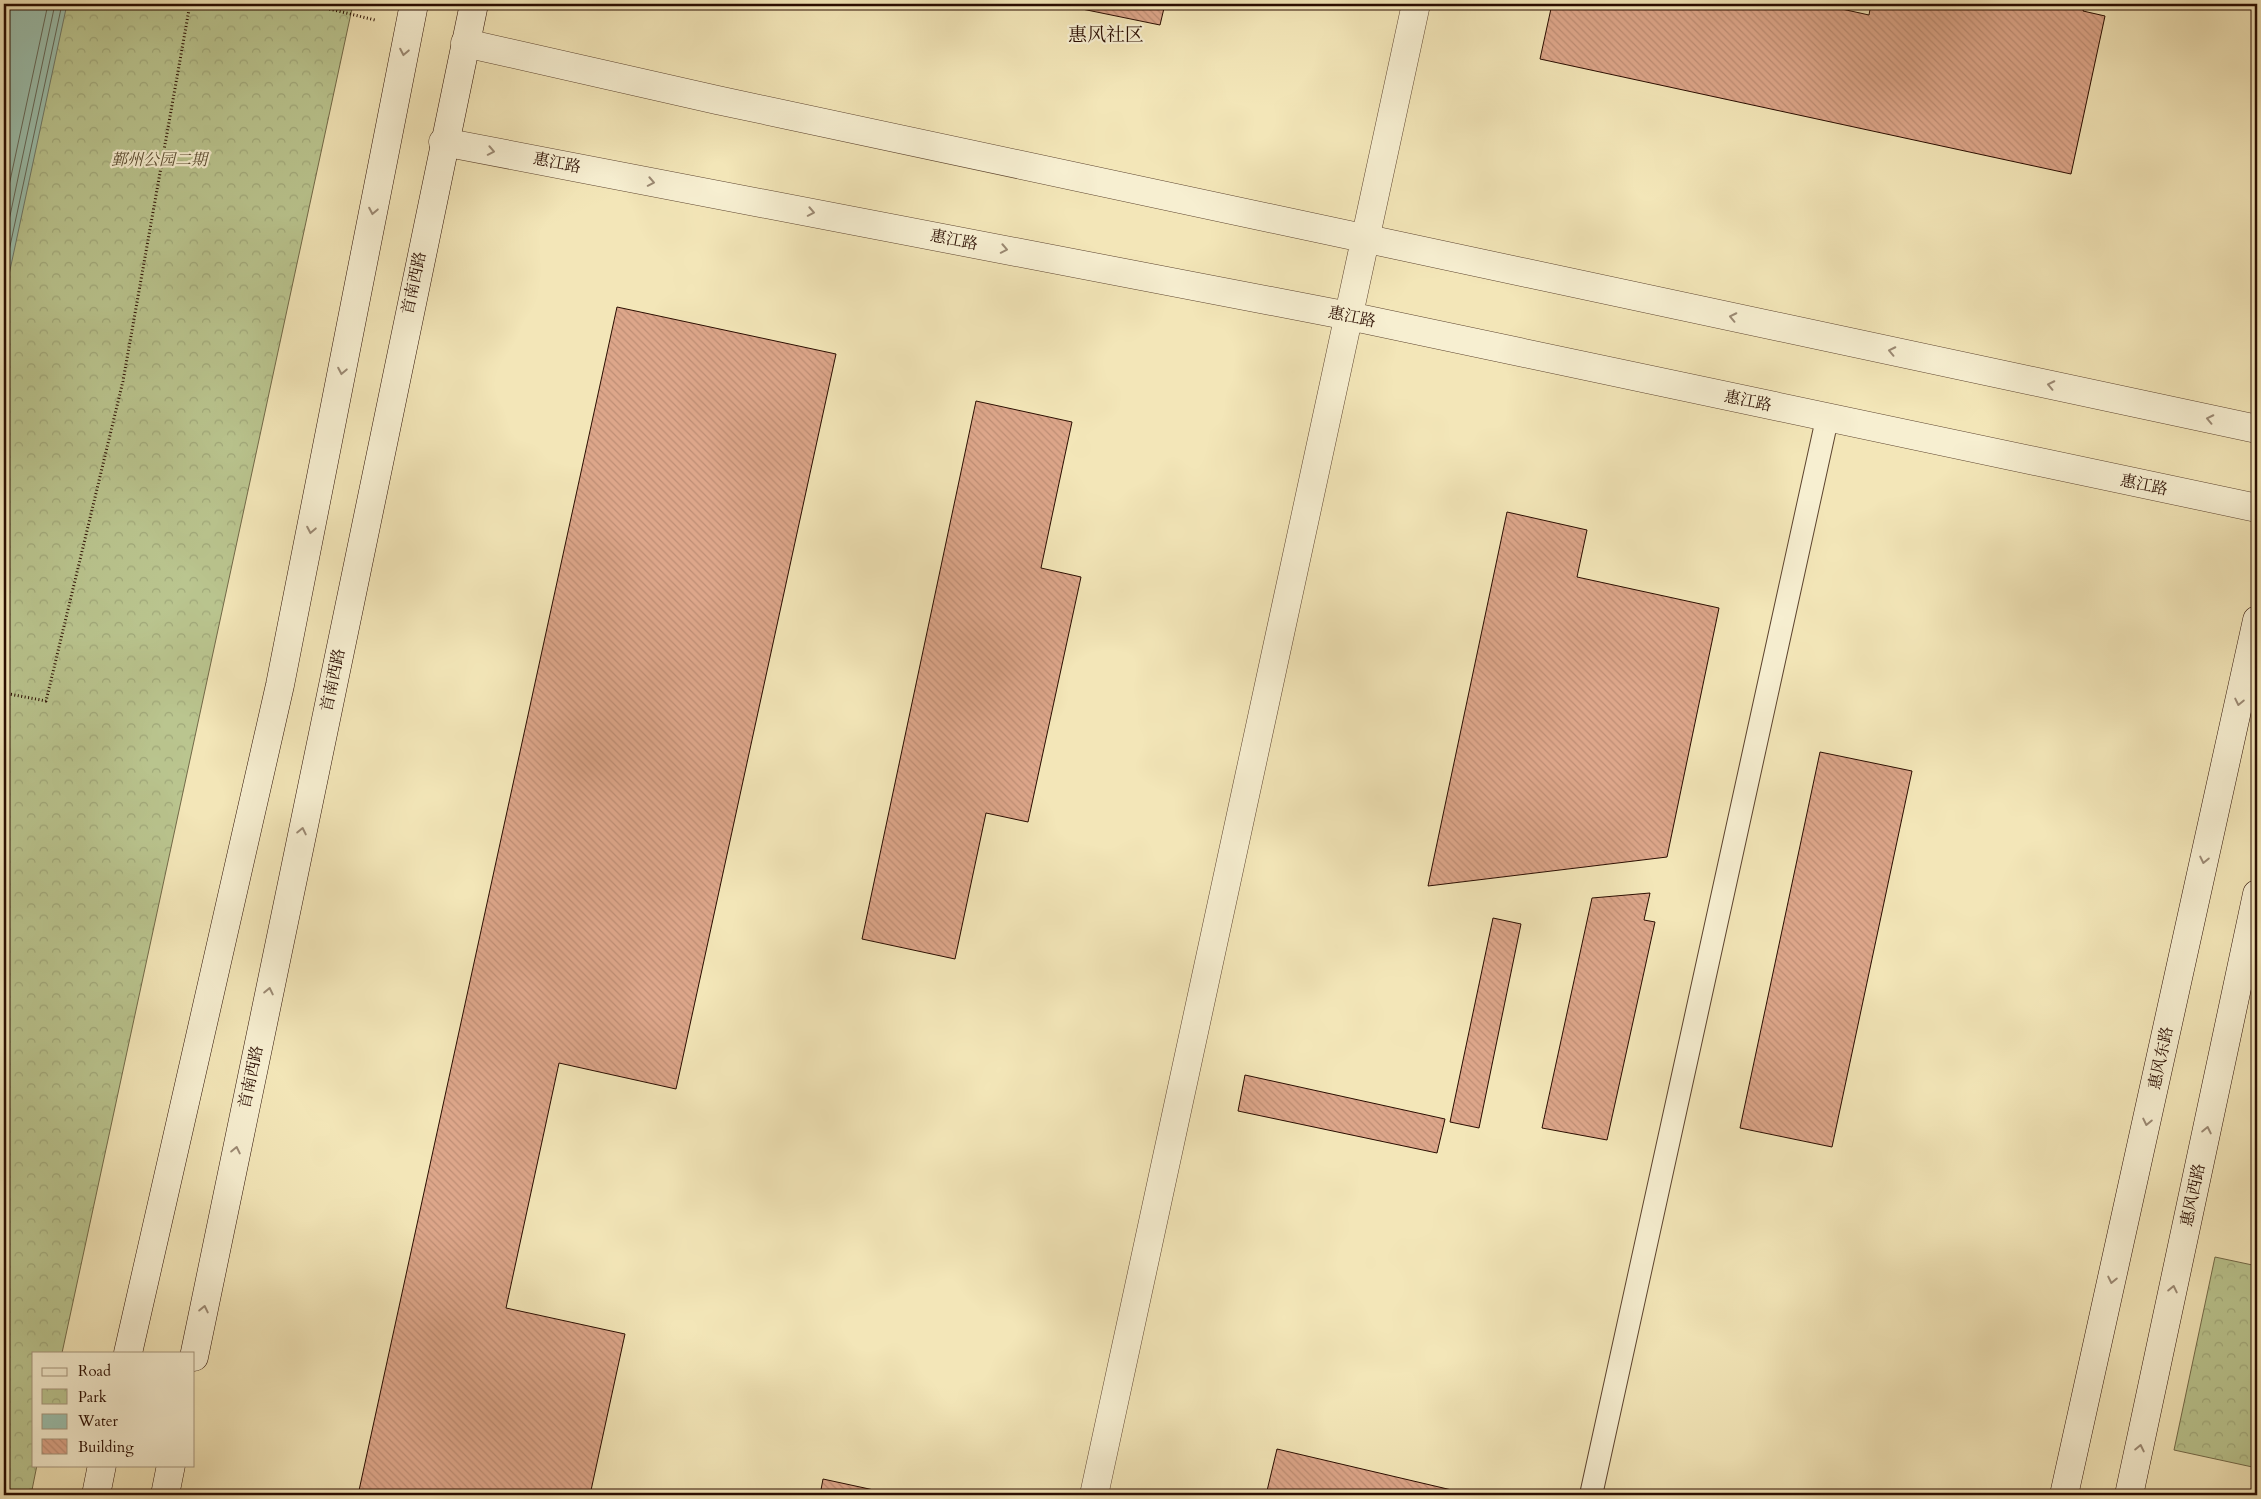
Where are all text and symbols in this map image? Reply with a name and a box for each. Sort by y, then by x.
district label: 惠风社区 [1068,22,1144,48]
one-way arrow [400,47,410,56]
one-way arrow [487,145,496,155]
street label: 惠江路 [531,148,583,178]
park label: 鄞州公园二期 [111,149,210,171]
one-way arrow [647,176,655,186]
one-way arrow [368,207,379,215]
one-way arrow [806,207,815,217]
street label: 惠江路 [928,225,980,255]
one-way arrow [1000,244,1009,254]
street label: 首南西路 [397,249,431,317]
street label: 惠江路 [1326,301,1378,333]
one-way arrow [1728,313,1737,323]
one-way arrow [1887,346,1896,357]
one-way arrow [337,366,347,375]
one-way arrow [2046,380,2055,391]
street label: 惠江路 [1722,385,1774,417]
one-way arrow [2205,414,2214,425]
street label: 惠江路 [2118,469,2170,501]
one-way arrow [306,526,316,534]
street label: 首南西路 [316,646,350,714]
one-way arrow [2234,697,2245,706]
one-way arrow [296,827,306,836]
one-way arrow [2199,856,2210,865]
one-way arrow [263,986,274,995]
street label: 惠风东路 [2144,1024,2178,1092]
street label: 首南西路 [234,1043,268,1111]
one-way arrow [2142,1117,2153,1126]
one-way arrow [2201,1125,2212,1134]
one-way arrow [231,1145,241,1154]
street label: 惠风西路 [2176,1161,2210,1229]
one-way arrow [2107,1276,2118,1285]
one-way arrow [2168,1284,2178,1293]
one-way arrow [198,1305,208,1313]
legend [32,1352,195,1466]
text: Road [78,1361,111,1381]
text: Park [78,1387,107,1407]
text: Water [77,1411,119,1431]
text: Building [78,1437,134,1457]
one-way arrow [2134,1443,2144,1452]

